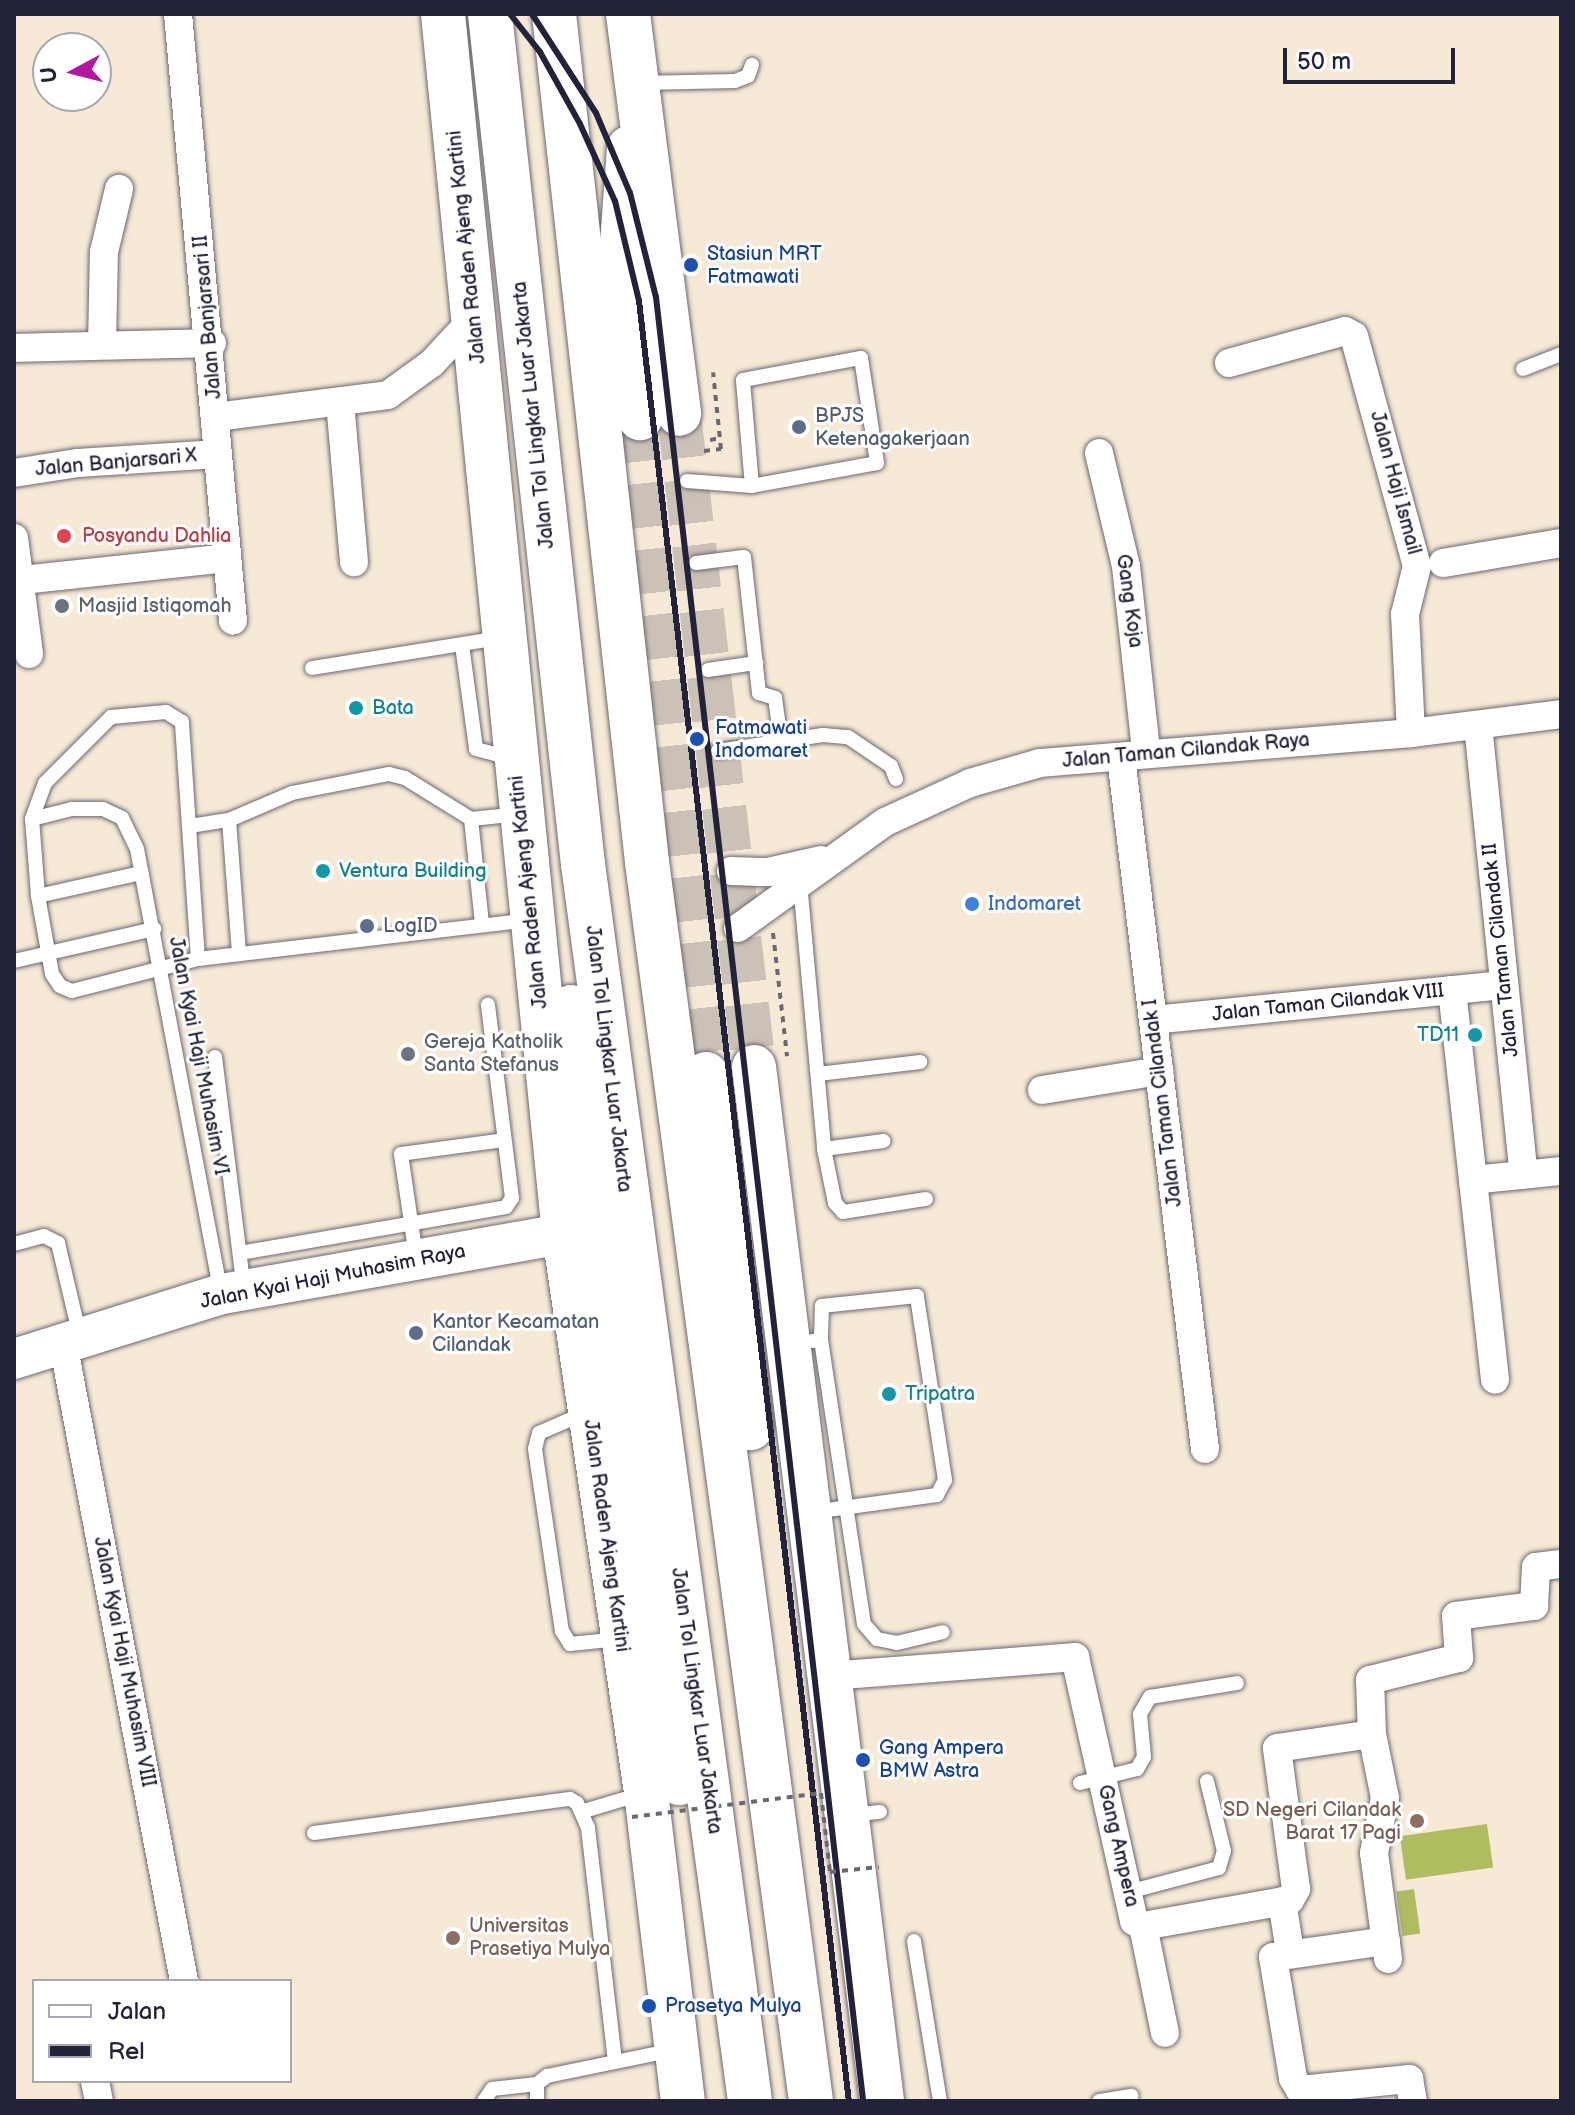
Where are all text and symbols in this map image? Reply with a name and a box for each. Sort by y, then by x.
north arrow [32,32,112,112]
scale bar [1287,32,1459,82]
text: 50 m [1297,47,1351,76]
text: U [35,65,64,84]
street label: Jalan Raden Ajeng Kartini [443,129,491,365]
street label: Jalan Banjarsari II [189,234,227,400]
place label: Stasiun MRT Fatmawati [707,242,822,289]
marker: Stasiun MRT Fatmawati [682,256,700,274]
street label: Jalan Tol Lingkar Luar Jakarta [508,279,560,551]
place label: BPJS Ketenagakerjaan [815,404,970,451]
street label: Jalan Haji Ismail [1364,409,1426,557]
marker: BPJS Ketenagakerjaan [790,418,808,436]
street label: Jalan Banjarsari X [34,444,198,482]
place label: Posyandu Dahlia [82,524,231,548]
marker: Posyandu Dahlia [53,525,75,547]
street label: Gang Koja [1111,553,1147,649]
place label: Masjid Istiqomah [78,594,232,618]
marker: Masjid Istiqomah [53,597,71,615]
place label: Bata [372,696,414,720]
marker: Bata [347,699,365,717]
place label: Fatmawati Indomaret [715,716,808,763]
marker: Fatmawati Indomaret [686,728,708,750]
street label: Jalan Taman Cilandak Raya [1061,728,1311,774]
street label: Jalan Raden Ajeng Kartini [505,774,553,1010]
street label: Jalan Taman Cilandak II [1478,842,1524,1058]
place label: Ventura Building [339,859,486,883]
marker: Ventura Building [314,862,332,880]
place label: Indomaret [988,892,1081,916]
marker: Indomaret [963,895,981,913]
place label: LogID [383,914,438,938]
marker: LogID [358,917,376,935]
street label: Jalan Tol Lingkar Luar Jakarta [580,923,636,1195]
street label: Jalan Kyai Haji Muhasim VI [163,935,233,1177]
street label: Jalan Taman Cilandak VIII [1210,979,1446,1027]
street label: Jalan Taman Cilandak I [1138,998,1188,1208]
place label: TD11 [1417,1023,1459,1047]
marker: TD11 [1466,1026,1484,1044]
place label: Gereja Katholik Santa Stefanus [424,1030,563,1077]
marker: Gereja Katholik Santa Stefanus [399,1045,417,1063]
street label: Jalan Kyai Haji Muhasim Raya [198,1240,468,1314]
place label: Kantor Kecamatan Cilandak [432,1310,599,1357]
marker: Kantor Kecamatan Cilandak [407,1324,425,1342]
place label: Tripatra [905,1382,975,1406]
marker: Tripatra [880,1385,898,1403]
street label: Jalan Raden Ajeng Kartini [578,1418,634,1654]
street label: Jalan Kyai Haji Muhasim VIII [88,1534,160,1790]
street label: Jalan Tol Lingkar Luar Jakarta [665,1566,727,1836]
place label: Gang Ampera BMW Astra [879,1736,1004,1783]
marker: Gang Ampera BMW Astra [854,1751,872,1769]
street label: Gang Ampera [1092,1782,1144,1910]
place label: SD Negeri Cilandak Barat 17 Pagi [1223,1798,1401,1845]
marker: SD Negeri Cilandak Barat 17 Pagi [1408,1812,1426,1830]
place label: Universitas Prasetiya Mulya [469,1914,610,1961]
marker: Universitas Prasetiya Mulya [444,1929,462,1947]
legend [32,1979,292,2083]
place label: Prasetya Mulya [665,1994,802,2018]
text: Jalan [108,1997,166,2026]
marker: Prasetya Mulya [640,1997,658,2015]
text: Rel [108,2037,145,2066]

